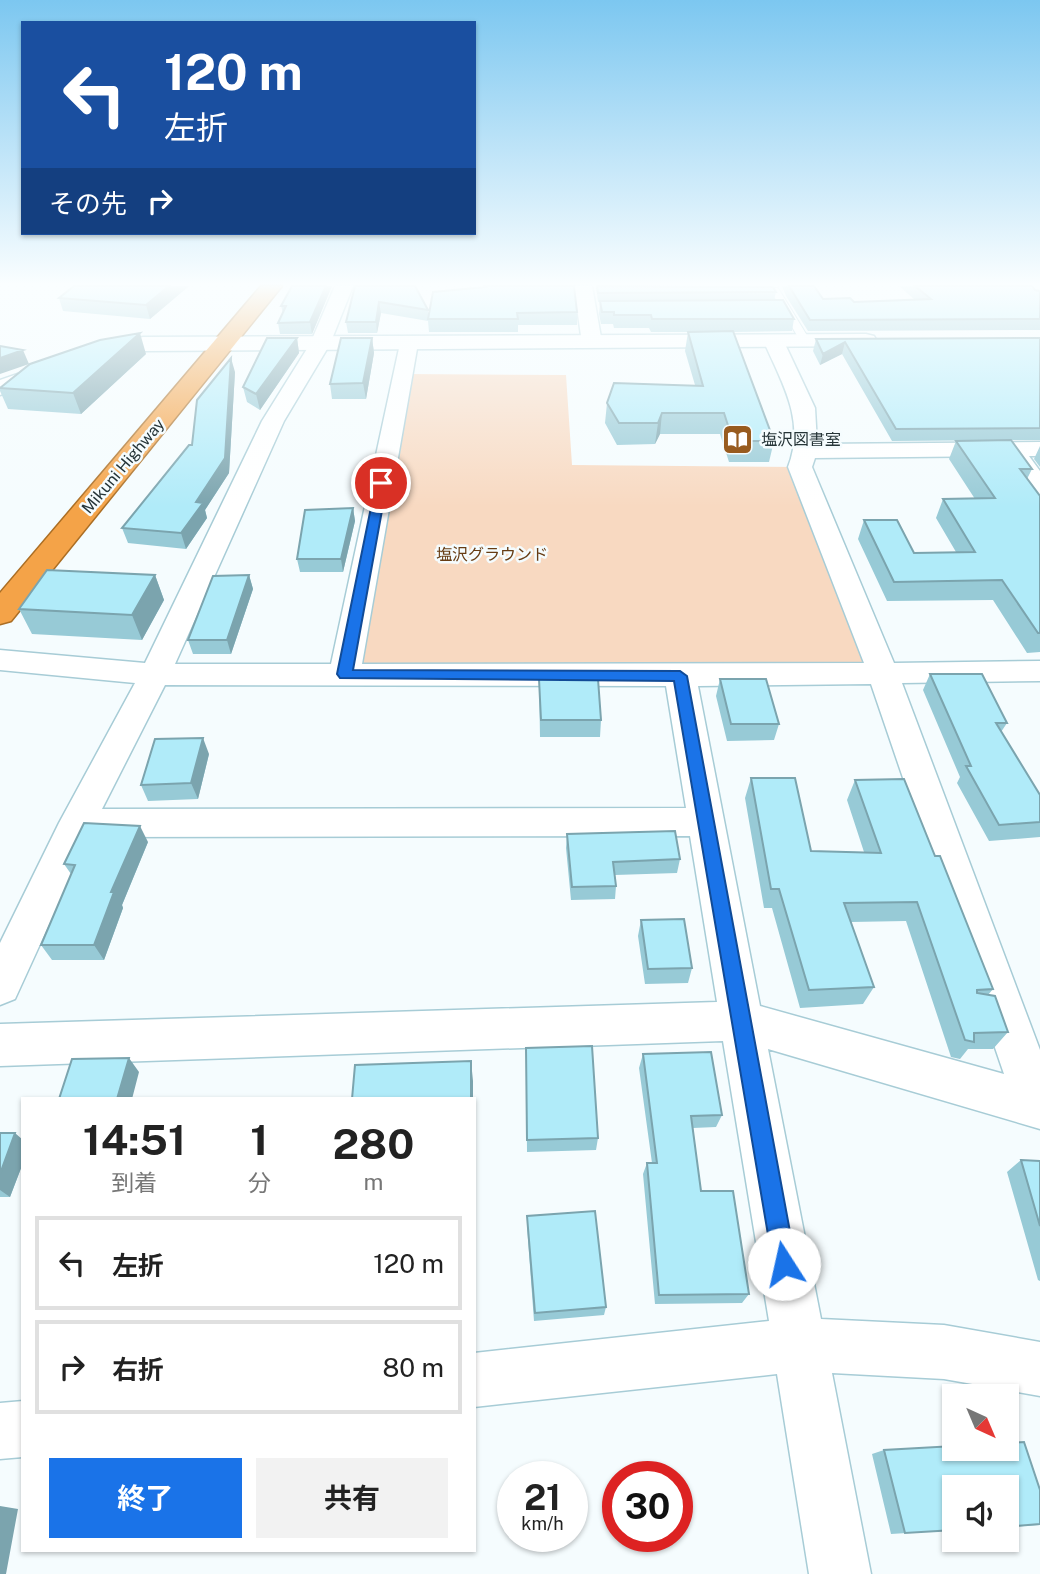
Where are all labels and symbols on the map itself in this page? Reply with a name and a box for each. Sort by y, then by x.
street label: Mikuni Highway [78,414,168,517]
library icon: 塩沢図書室 [721,422,755,456]
place label: 塩沢図書室 [761,430,841,449]
pin [351,453,411,513]
park label: 塩沢グラウンド [436,545,548,564]
position arrow [747,1227,821,1301]
north arrow [942,1384,1018,1461]
speed limit sign: 30 [602,1461,693,1552]

